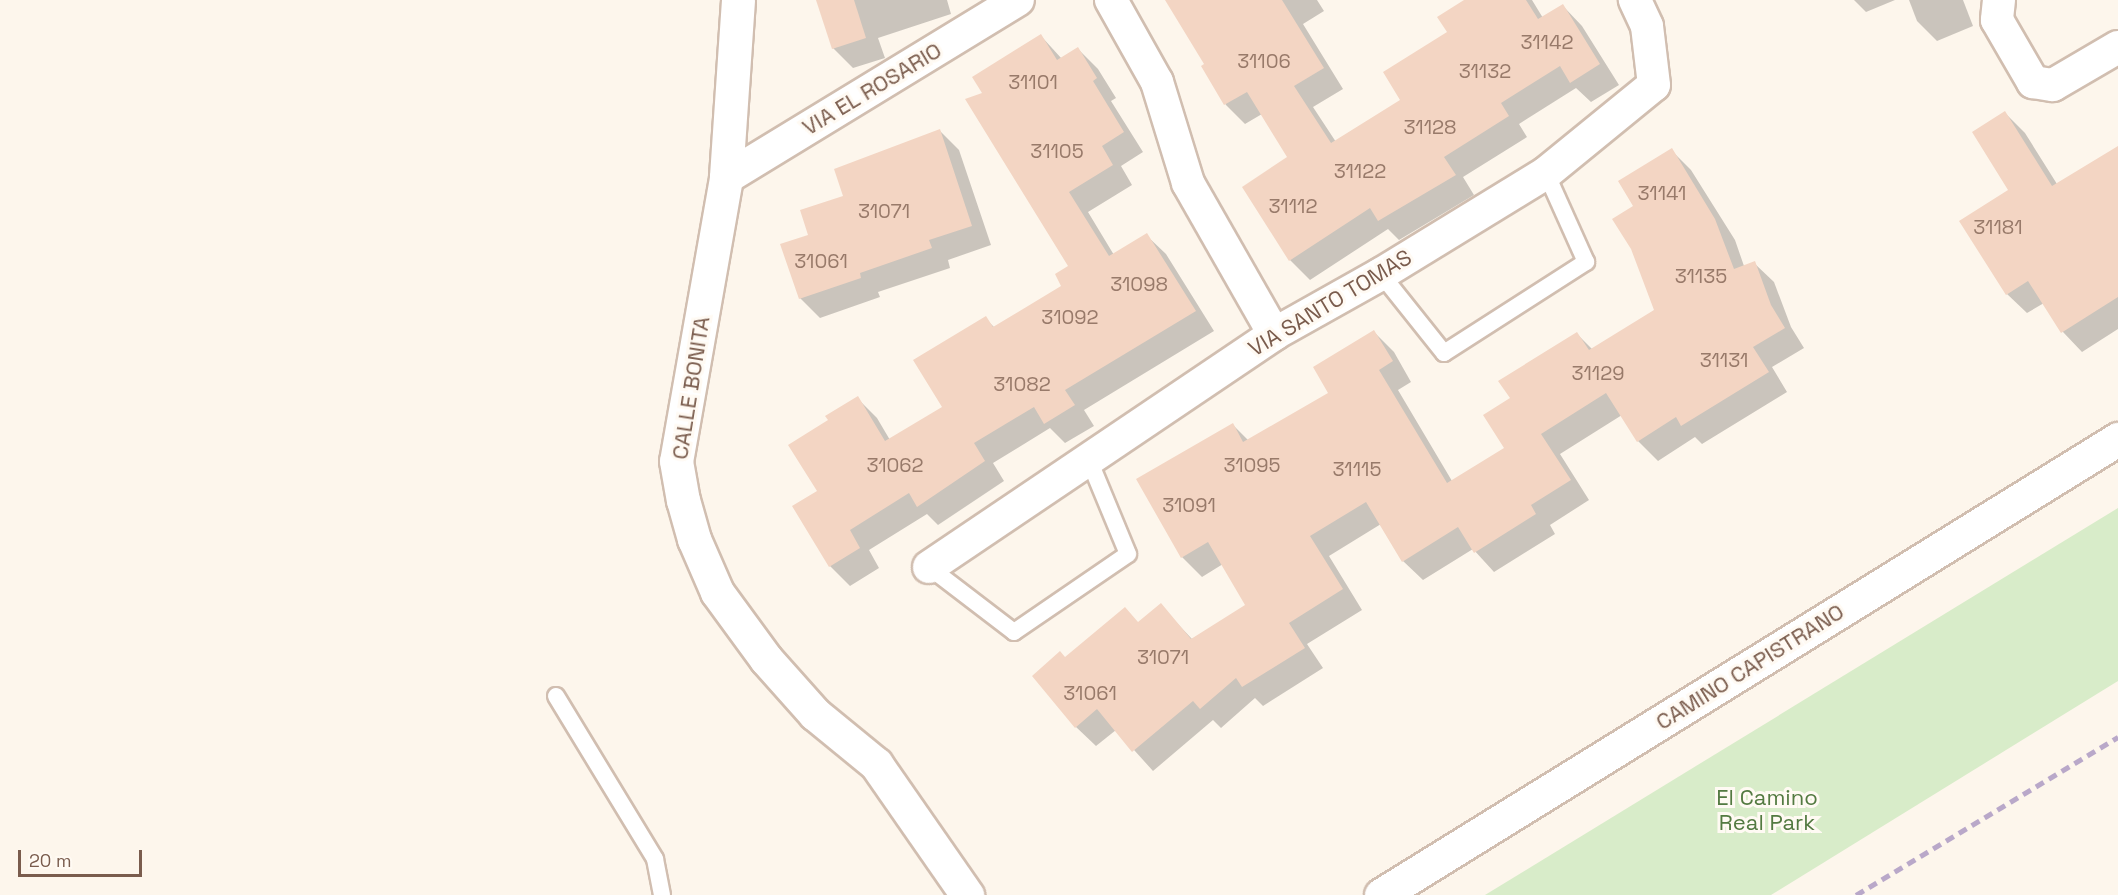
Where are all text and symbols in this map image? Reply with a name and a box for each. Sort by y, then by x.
house number: 31142 [1520,30,1574,54]
street label: VIA EL ROSARIO [797,37,947,141]
house number: 31106 [1237,49,1291,73]
house number: 31132 [1459,59,1511,83]
house number: 31101 [1008,70,1058,94]
house number: 31128 [1403,115,1457,139]
house number: 31105 [1030,139,1084,163]
house number: 31122 [1334,159,1386,183]
house number: 31141 [1638,181,1686,205]
house number: 31112 [1269,194,1317,218]
house number: 31071 [858,199,910,223]
house number: 31181 [1973,215,2023,239]
street label: VIA SANTO TOMAS [1243,244,1417,362]
house number: 31061 [794,249,848,273]
house number: 31135 [1675,264,1727,288]
house number: 31098 [1110,272,1168,296]
house number: 31092 [1041,305,1099,329]
street label: CALLE BONITA [667,315,715,461]
house number: 31131 [1700,348,1748,372]
house number: 31129 [1572,361,1624,385]
house number: 31082 [993,372,1051,396]
house number: 31062 [866,453,924,477]
house number: 31095 [1223,453,1281,477]
house number: 31115 [1333,457,1381,481]
house number: 31091 [1162,493,1216,517]
street label: CAMINO CAPISTRANO [1651,598,1849,736]
house number: 31071 [1137,645,1189,669]
house number: 31061 [1063,681,1117,705]
park label: El Camino Real Park [1716,784,1818,836]
scale bar [21,838,146,876]
text: 20 m [29,849,72,872]

